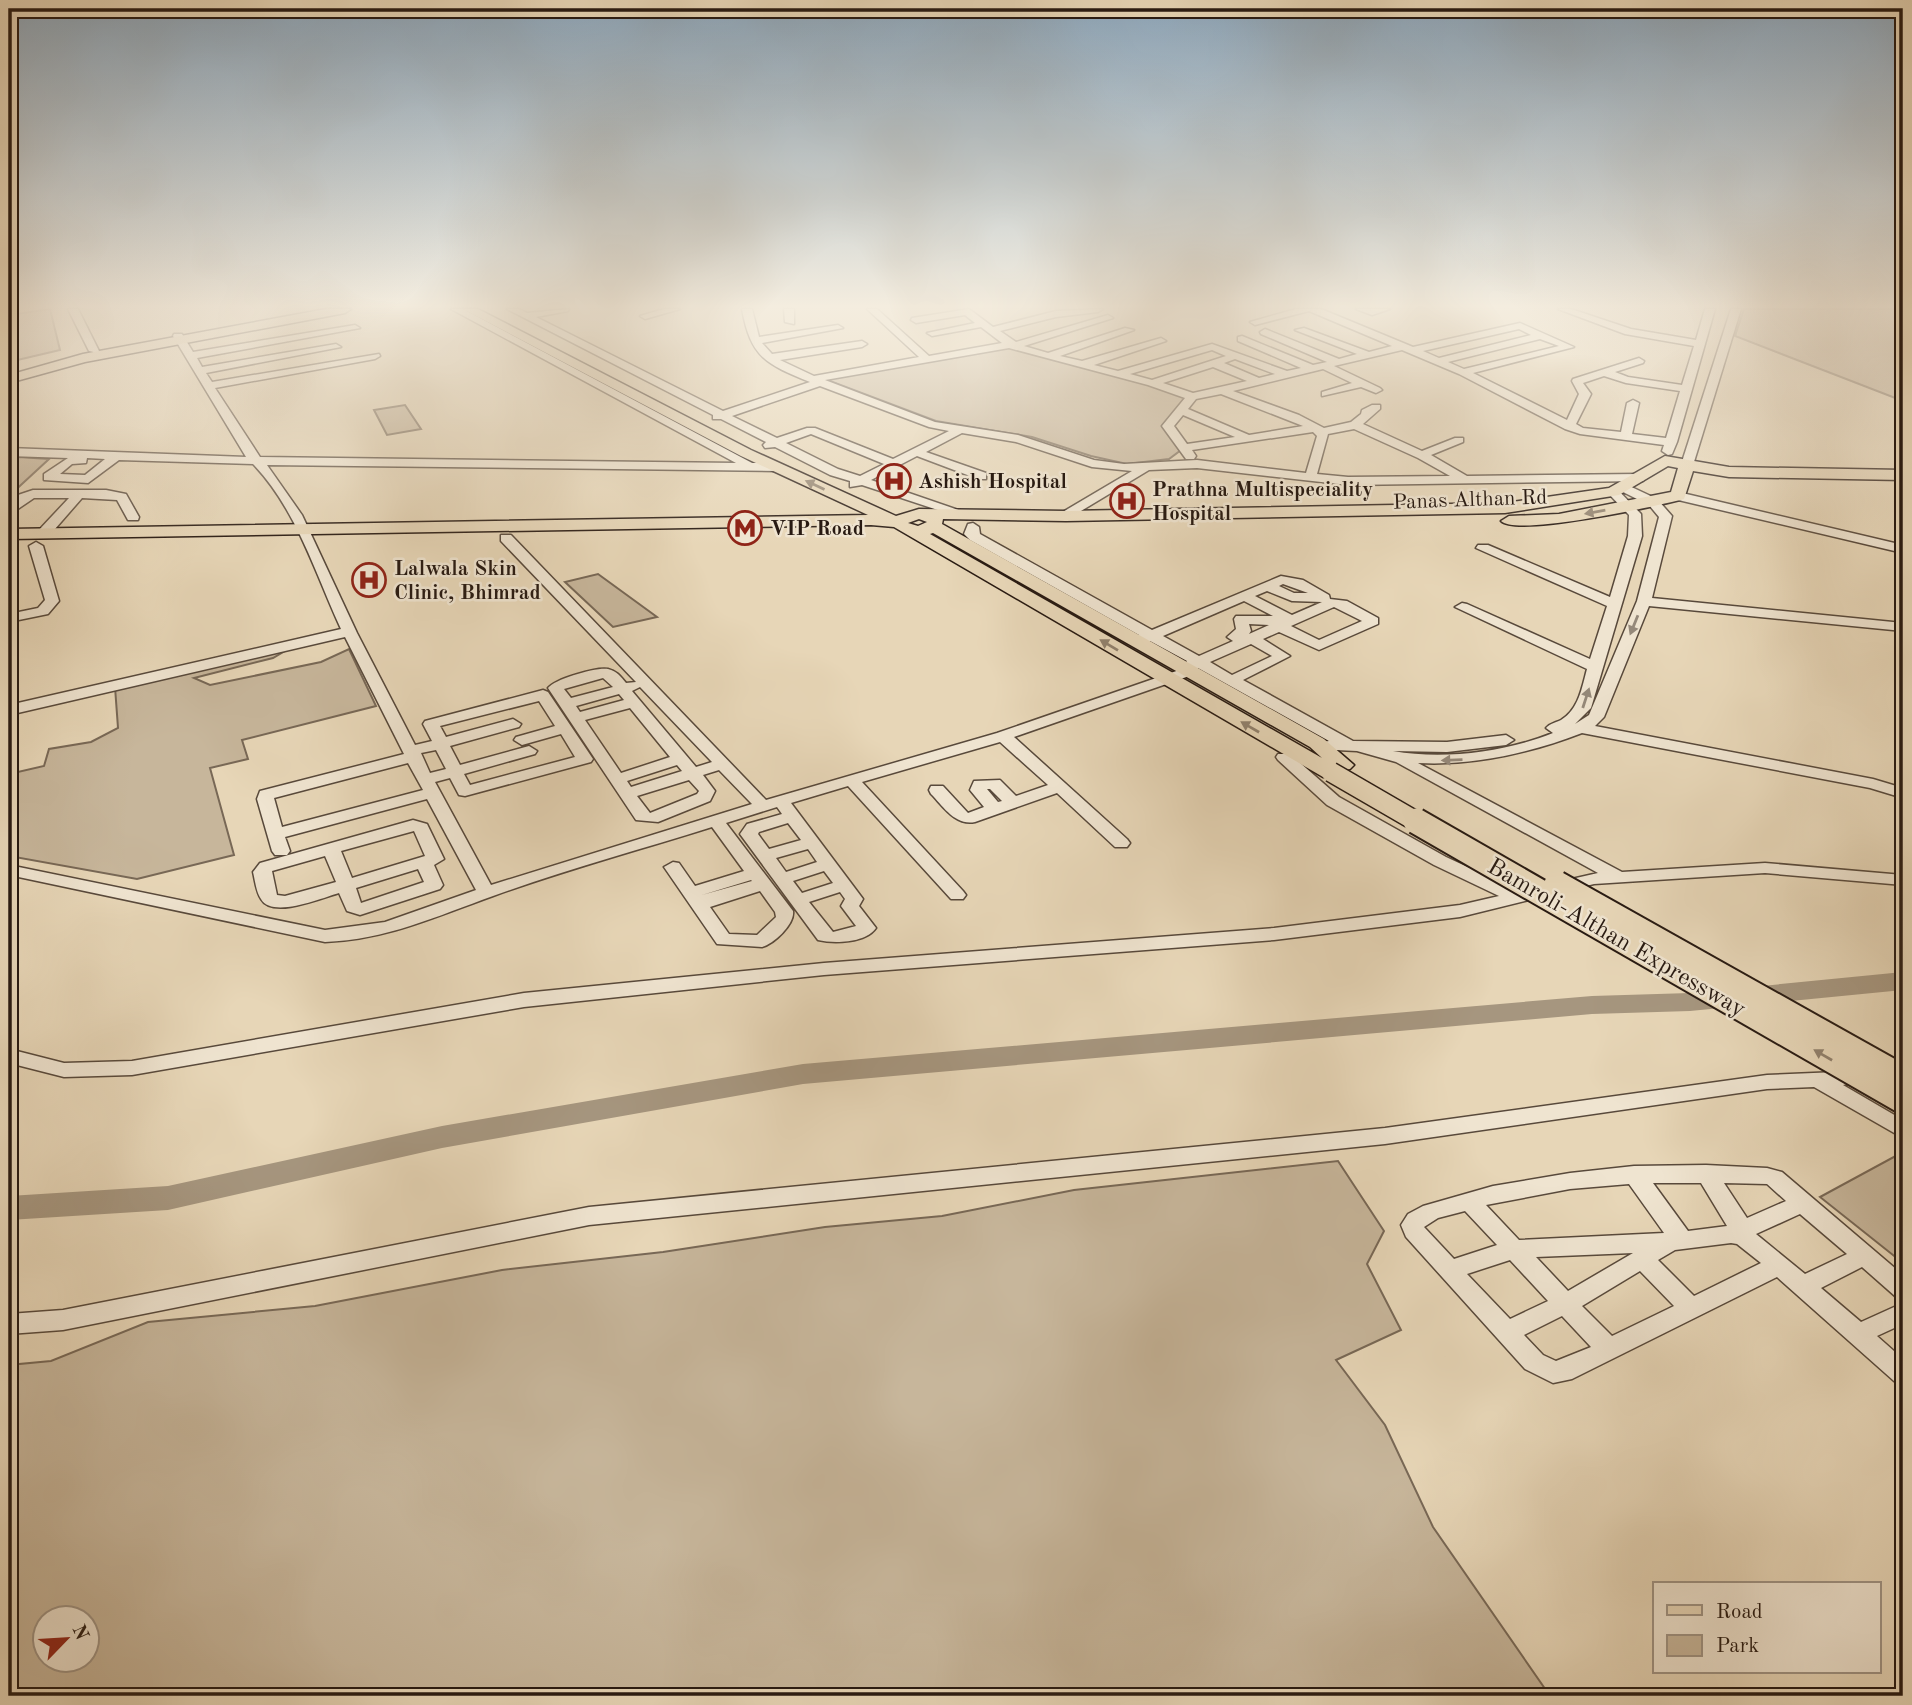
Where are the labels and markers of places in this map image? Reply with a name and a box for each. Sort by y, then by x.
hospital icon: Ashish Hospital [875,462,913,500]
place label: Ashish Hospital [918,472,1067,493]
place label: Prathna Multispeciality Hospital [1152,480,1373,525]
hospital icon: Prathna Multispeciality Hospital [1108,482,1146,520]
metro station icon: VIP Road [726,509,764,547]
place label: VIP Road [770,519,864,540]
place label: Lalwala Skin Clinic, Bhimrad [394,559,541,604]
hospital icon: Lalwala Skin Clinic, Bhimrad [350,561,388,599]

